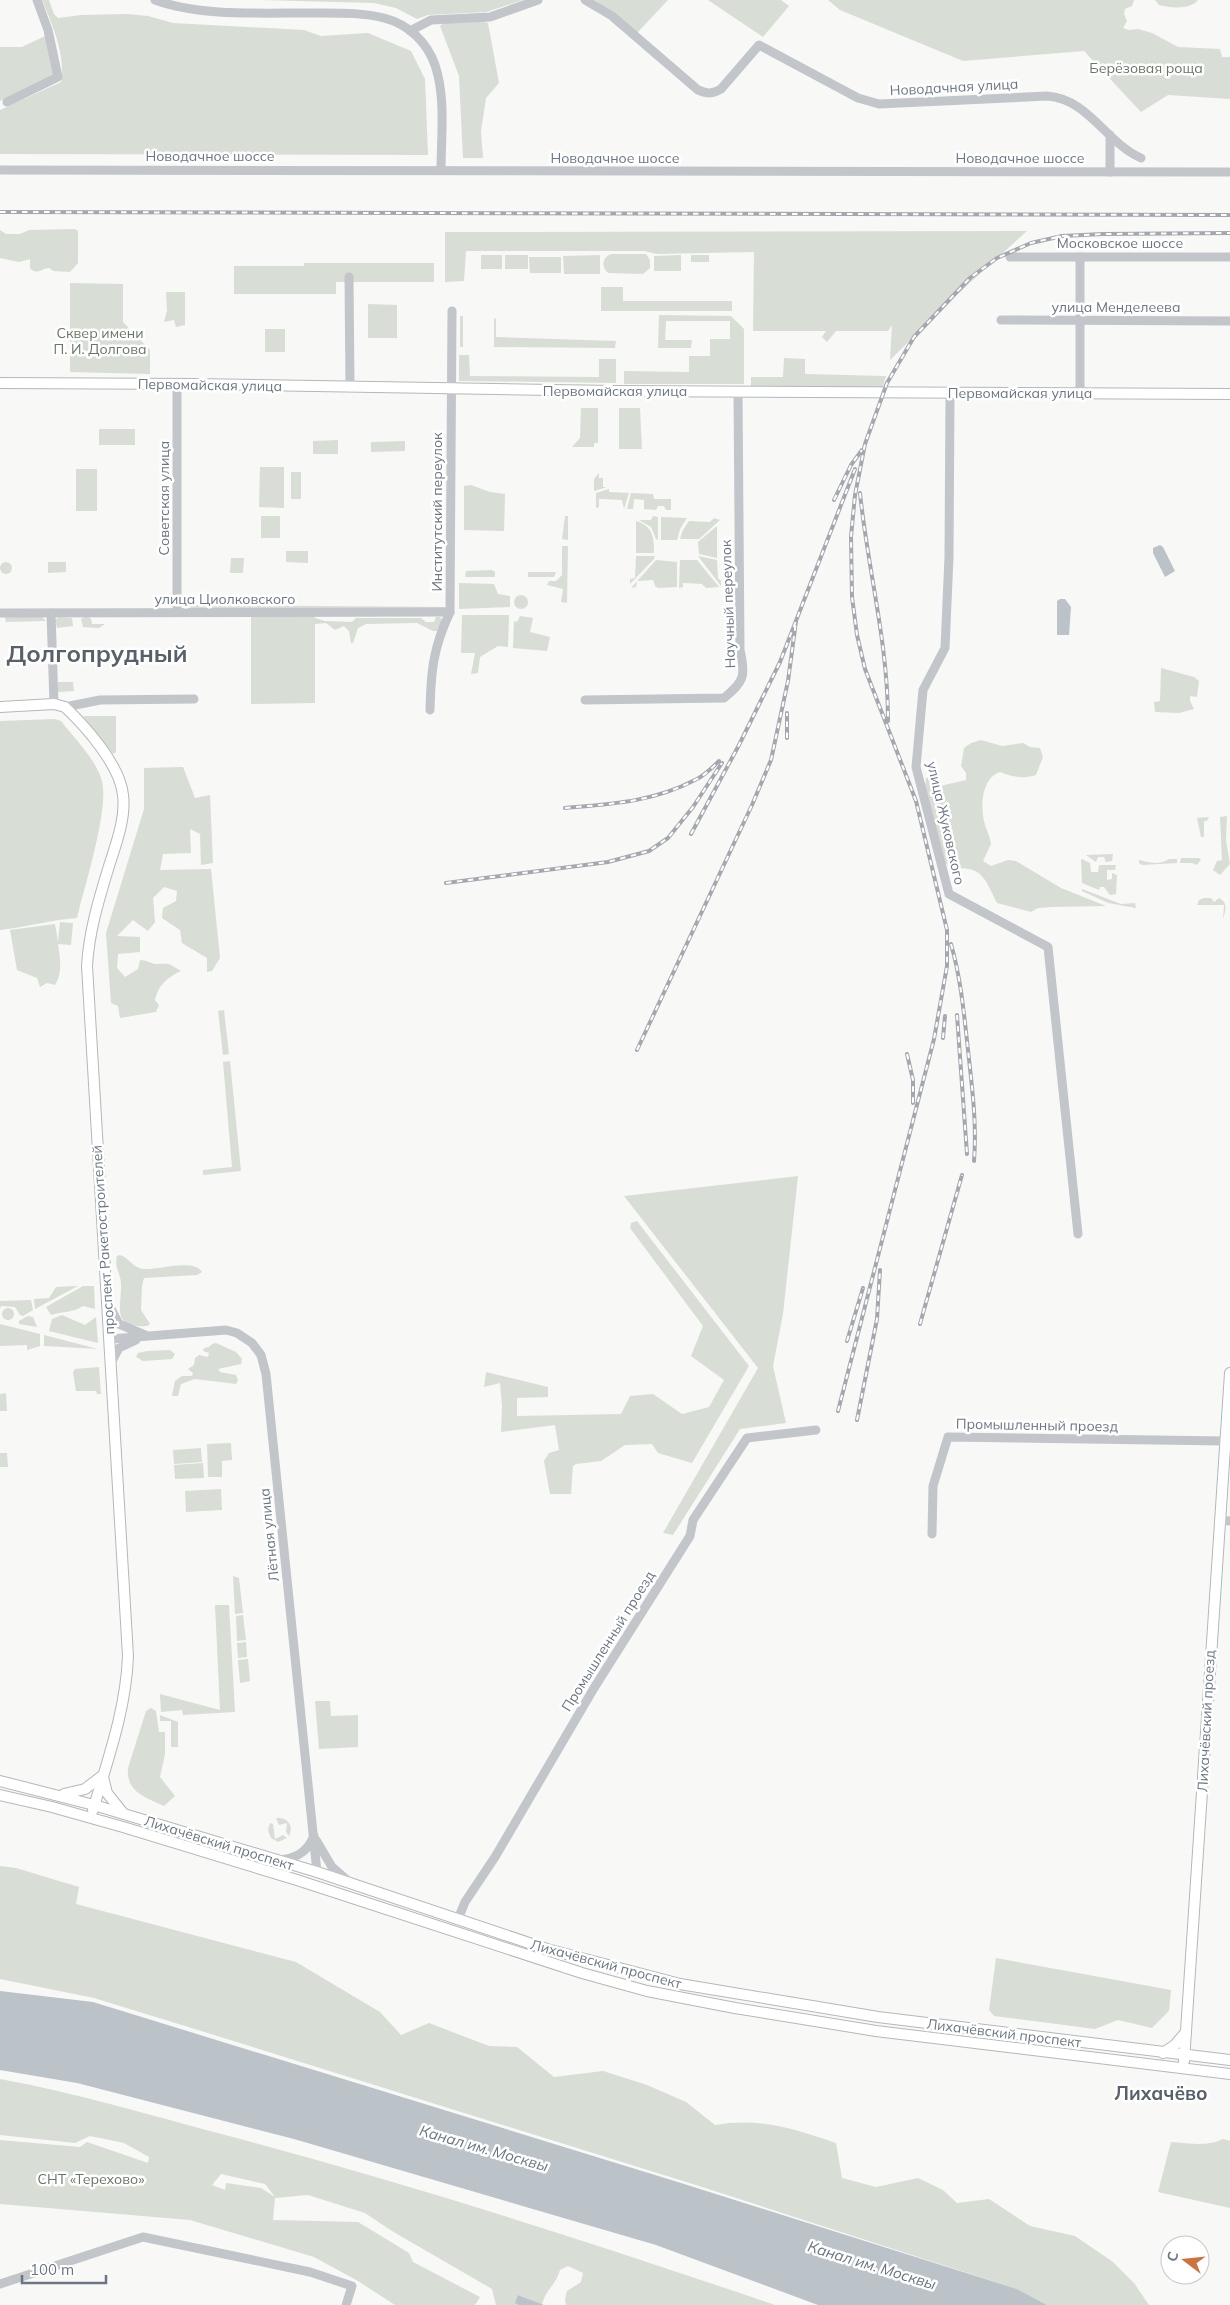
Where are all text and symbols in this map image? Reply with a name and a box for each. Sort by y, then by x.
park label: Берёзовая роща [1089,59,1203,77]
street label: Новодачная улица [889,75,1019,99]
street label: Новодачное шоссе [145,147,275,165]
street label: Новодачное шоссе [550,149,680,167]
street label: Новодачное шоссе [955,149,1085,167]
street label: Московское шоссе [1057,234,1183,252]
street label: улица Менделеева [1052,298,1180,316]
park label: Сквер имени П. И. Долгова [53,324,147,358]
street label: Первомайская улица [138,375,282,395]
street label: Первомайская улица [543,382,687,400]
street label: Первомайская улица [948,384,1092,402]
street label: Институтский переулок [428,432,446,592]
street label: Советская улица [155,441,173,555]
street label: Научный переулок [717,539,739,669]
street label: улица Циолковского [155,590,295,608]
district label: Долгопрудный [7,638,187,668]
street label: улица Жуковского [923,759,969,887]
street label: проспект Ракетостроителей [87,1145,119,1335]
street label: Промышленный проезд [956,1415,1119,1435]
street label: Лётная улица [255,1487,283,1583]
street label: Промышленный проезд [557,1567,659,1715]
street label: Лихачёвский проезд [1193,1649,1219,1792]
street label: Лихачёвский проспект [142,1812,297,1875]
street label: Лихачёвский проспект [529,1935,684,1993]
street label: Лихачёвский проспект [926,2015,1083,2051]
district label: Лихачёво [1114,2081,1208,2105]
water label: Канал им. Москвы [417,2121,551,2175]
park label: СНТ «Терехово» [37,2170,145,2188]
north arrow [1160,2235,1210,2285]
water label: Канал им. Москвы [806,2236,938,2294]
text: С [1163,2249,1182,2264]
scale bar [22,2252,106,2284]
text: 100 m [30,2260,74,2279]

